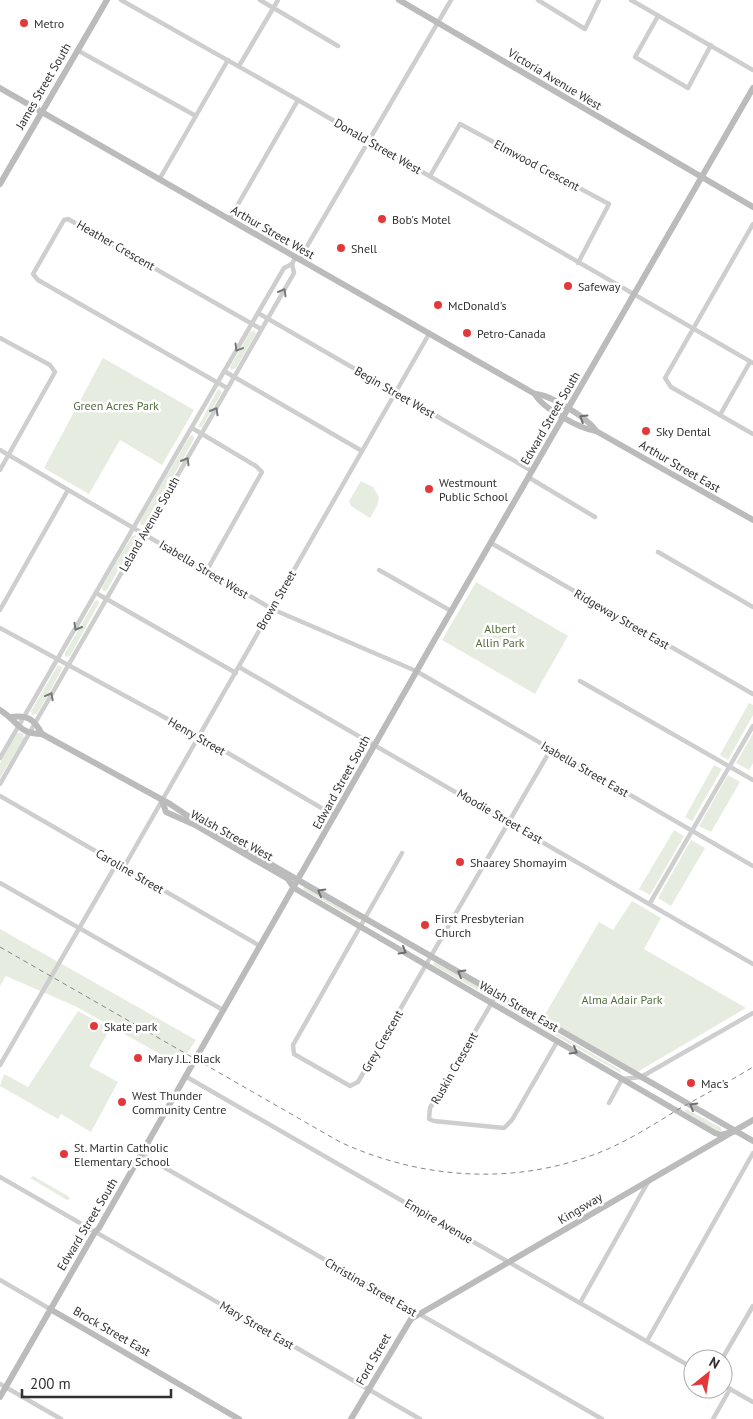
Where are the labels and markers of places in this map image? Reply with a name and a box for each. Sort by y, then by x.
place label: Metro [34,16,64,31]
marker: Metro [18,17,30,29]
place label: Bob's Motel [392,212,451,227]
marker: Bob's Motel [376,213,388,225]
place label: Shell [351,241,378,256]
marker: Shell [335,242,347,254]
place label: Safeway [578,279,621,294]
marker: Safeway [562,280,574,292]
place label: McDonald's [448,298,507,313]
marker: McDonald's [432,299,444,311]
place label: Petro-Canada [477,326,546,341]
marker: Petro-Canada [461,327,473,339]
place label: Sky Dental [656,424,711,439]
marker: Sky Dental [640,425,652,437]
place label: Westmount Public School [439,475,508,504]
marker: Westmount Public School [423,483,435,495]
place label: Shaarey Shomayim [470,855,567,870]
marker: Shaarey Shomayim [454,856,466,868]
place label: First Presbyterian Church [435,911,524,940]
marker: First Presbyterian Church [419,919,431,931]
place label: Skate park [104,1019,158,1034]
marker: Skate park [88,1020,100,1032]
place label: Mary J.L. Black [148,1051,221,1066]
marker: Mary J.L. Black [132,1052,144,1064]
place label: Mac's [701,1076,729,1091]
marker: Mac's [685,1077,697,1089]
place label: West Thunder Community Centre [132,1088,226,1117]
marker: West Thunder Community Centre [116,1096,128,1108]
place label: St. Martin Catholic Elementary School [74,1140,170,1169]
marker: St. Martin Catholic Elementary School [58,1148,70,1160]

